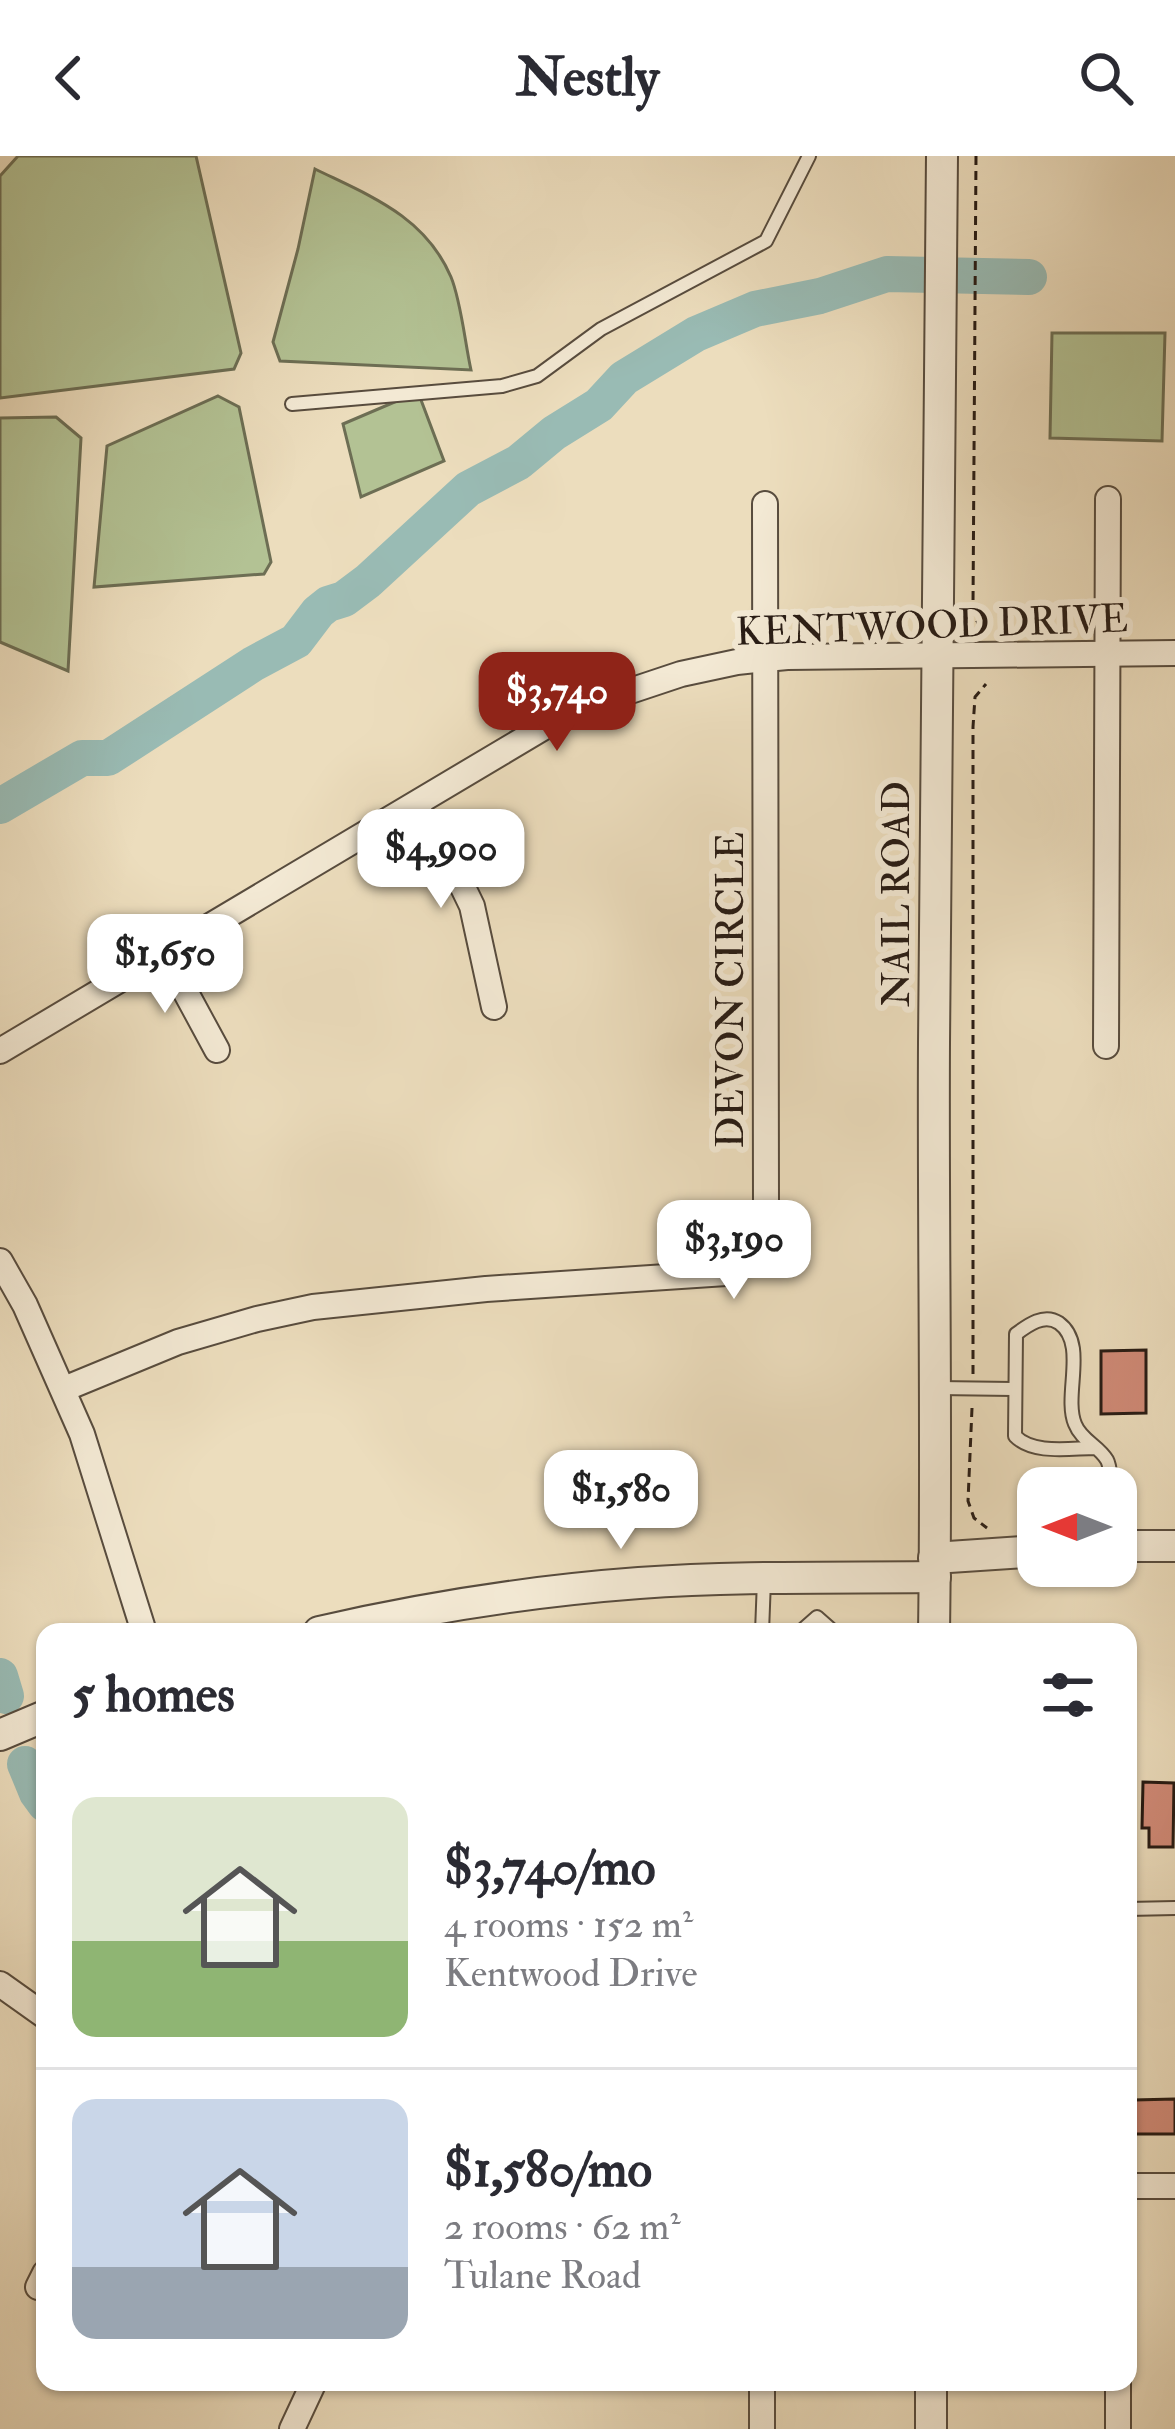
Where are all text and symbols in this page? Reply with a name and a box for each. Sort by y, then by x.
text: Nestly [516,44,659,112]
icon: back [36,45,102,111]
icon: search [1073,45,1139,111]
street label: KENTWOOD DRIVE [735,594,1129,657]
pin: $3,740 [459,652,655,754]
text: $3,740 [506,666,608,715]
street label: NAIL ROAD [872,781,921,1007]
pin: $4,900 [343,809,539,911]
text: $4,900 [384,823,498,872]
street label: DEVON CIRCLE [706,832,755,1148]
pin: $1,650 [67,914,263,1016]
text: $1,650 [114,928,216,977]
pin: $3,190 [636,1200,832,1302]
text: $3,190 [684,1214,784,1263]
pin: $1,580 [523,1450,719,1552]
text: $1,580 [571,1464,671,1513]
north arrow [1017,1467,1137,1587]
map controls [1017,1467,1137,1587]
icon: filters [1035,1662,1101,1728]
text: 5 homes [72,1663,235,1727]
text: $3,740/mo [444,1836,655,1900]
icon: home [168,1845,312,1989]
text: 4 rooms · 152 m² [444,1900,693,1949]
text: Kentwood Drive [444,1949,698,1998]
text: $1,580/mo [444,2138,652,2202]
icon: home [168,2147,312,2291]
text: 2 rooms · 62 m² [444,2202,681,2251]
text: Tulane Road [444,2251,641,2300]

